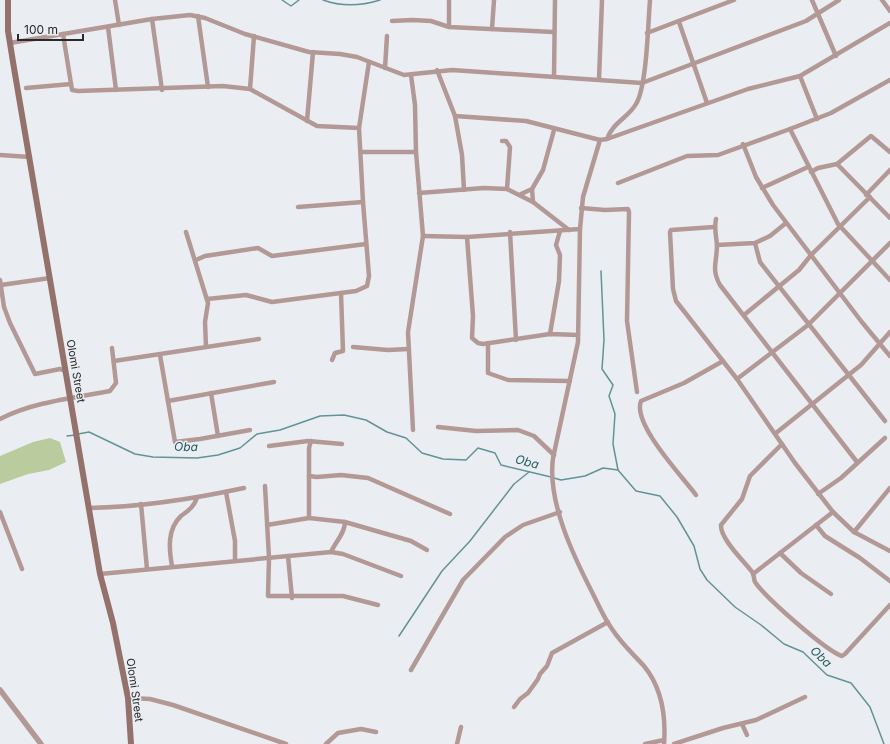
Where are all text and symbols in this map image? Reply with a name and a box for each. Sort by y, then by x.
scale bar [18,16,83,42]
text: 100 m [24,22,58,37]
street label: Olomi Street [64,338,89,404]
water label: Oba [174,439,198,454]
water label: Oba [514,451,541,472]
water label: Oba [808,643,835,670]
street label: Olomi Street [124,657,146,723]

